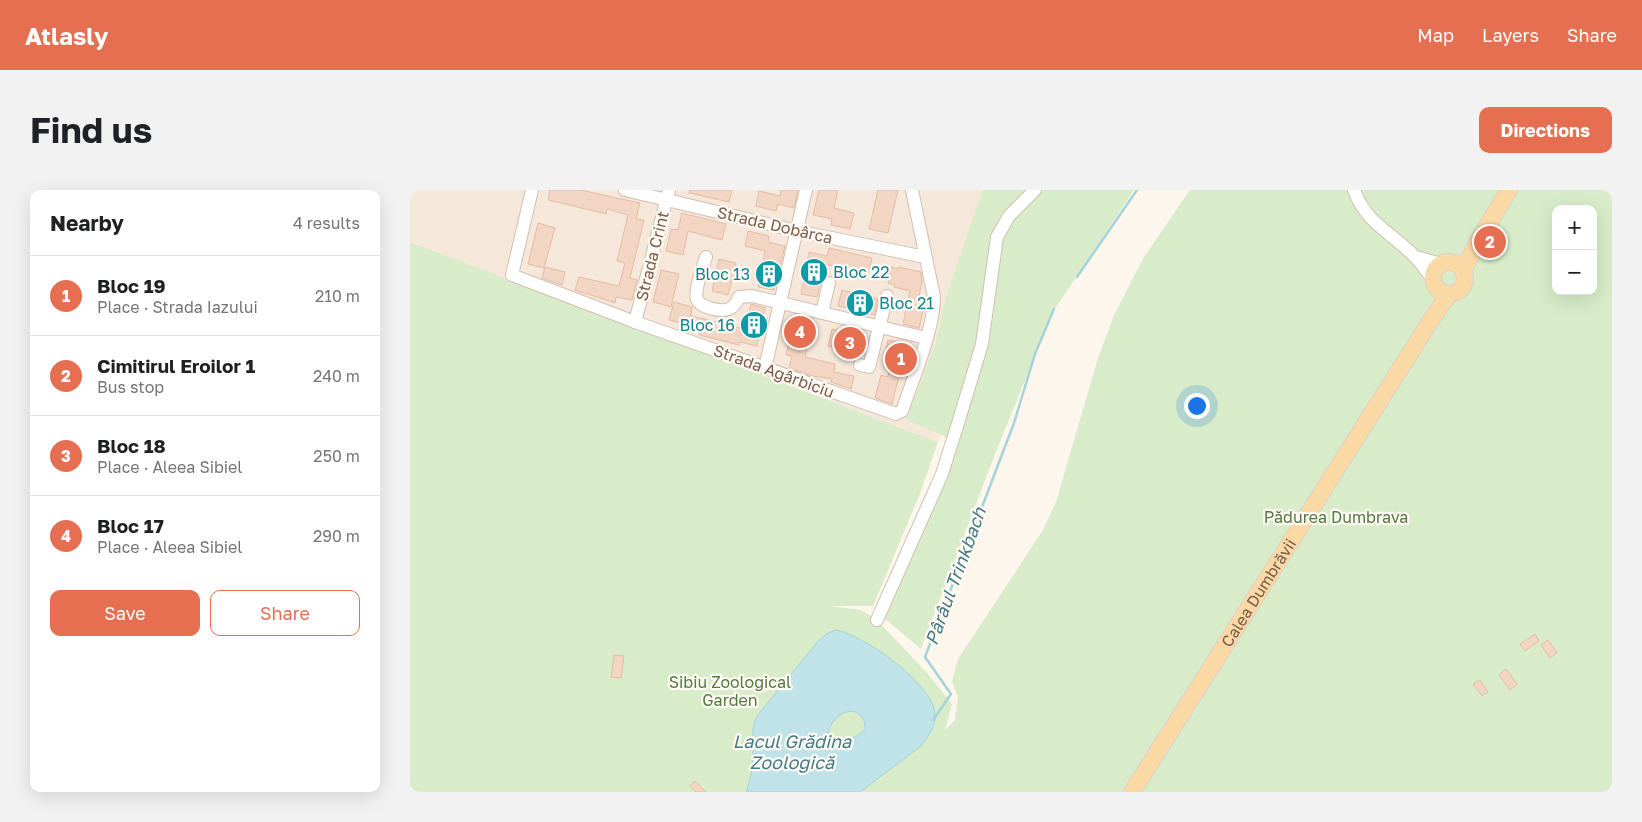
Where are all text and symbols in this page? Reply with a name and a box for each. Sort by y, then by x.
text: Atlasly [25,21,108,50]
text: Map [1417,24,1454,46]
text: Layers [1482,24,1539,46]
text: Share [1567,24,1617,46]
button: Directions [1479,107,1612,153]
text: Find us [30,109,152,151]
street label: Strada Dobârca [715,202,835,248]
map controls [1552,205,1597,295]
button: + [1552,205,1597,250]
street label: Strada Crint [631,209,673,303]
text: Nearby [50,210,124,236]
text: 4 results [293,213,360,233]
pin: 2 [1474,223,1506,261]
button: − [1552,250,1597,295]
building icon: Bloc 22 [799,257,829,287]
building icon: Bloc 13 [754,259,784,289]
place label: Bloc 22 [833,262,890,282]
place label: Bloc 13 [695,264,750,284]
text: Bloc 19 [97,274,166,297]
text: 1 [62,286,70,306]
text: 210 m [315,286,360,306]
building icon: Bloc 21 [845,288,875,318]
place label: Bloc 21 [879,293,934,313]
text: Place · Strada Iazului [97,297,258,317]
building icon: Bloc 16 [739,310,769,340]
pin: 4 [784,313,816,351]
place label: Bloc 16 [680,315,735,335]
pin: 3 [834,324,866,362]
street label: Strada Agârbiciu [711,340,837,402]
pin: 1 [885,340,917,378]
text: Cimitirul Eroilor 1 [97,354,255,377]
text: 2 [61,366,71,386]
text: 240 m [313,366,360,386]
text: Bus stop [97,377,164,397]
your location [1184,393,1210,419]
text: Bloc 18 [97,434,166,457]
text: 3 [61,446,71,466]
text: 250 m [313,446,360,466]
text: Place · Aleea Sibiel [97,457,242,477]
water label: Pârâul Trinkbach [920,503,990,648]
park label: Pădurea Dumbrava [1264,507,1408,527]
text: Bloc 17 [97,514,164,537]
text: 4 [61,526,71,546]
text: 290 m [313,526,360,546]
street label: Calea Dumbrăvii [1217,535,1300,651]
text: Place · Aleea Sibiel [97,537,242,557]
button: Save [50,590,200,636]
button: Share [210,590,360,636]
park label: Sibiu Zoological Garden [669,672,791,710]
water label: Lacul Grădina Zoologică [733,730,852,773]

